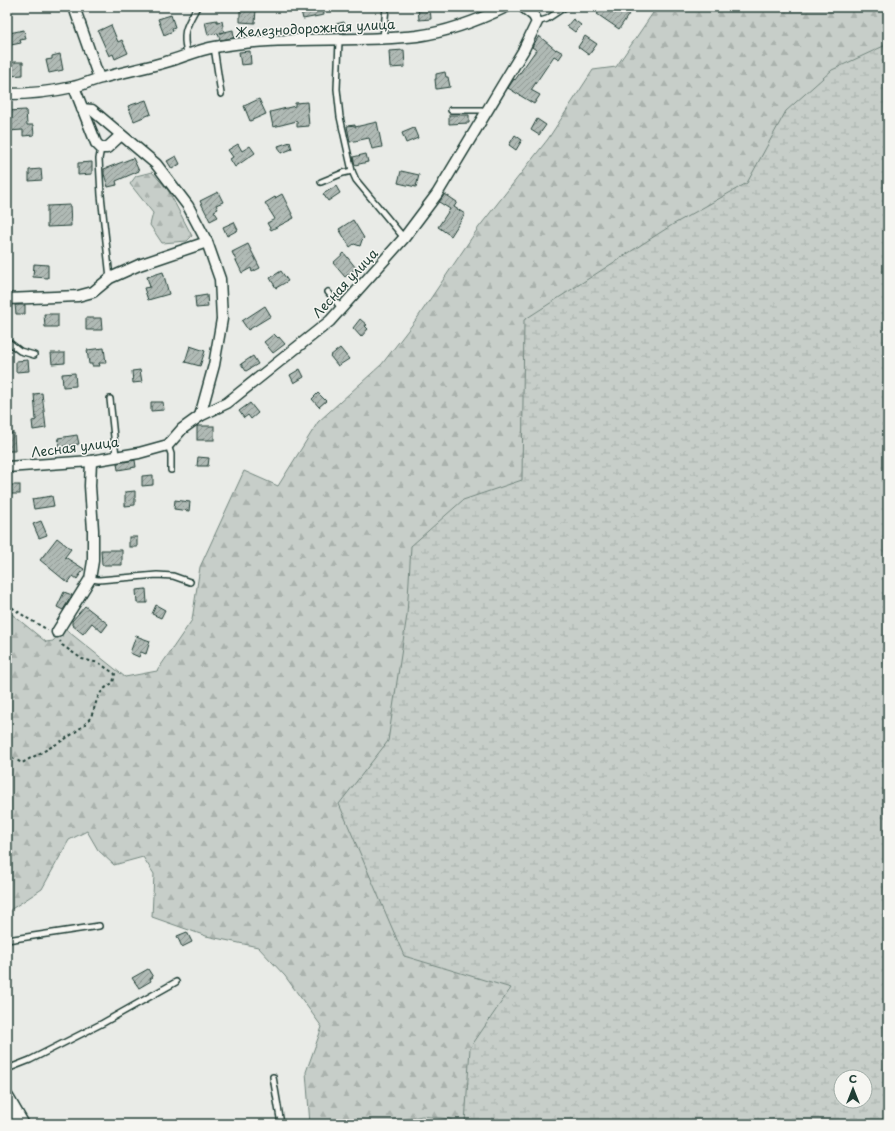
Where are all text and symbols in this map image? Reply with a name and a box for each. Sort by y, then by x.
street label: Железнодорожная улица [234,14,396,41]
street label: Лесная улица [308,243,382,321]
street label: Лесная улица [30,432,121,461]
north arrow [833,1069,873,1109]
text: С [849,1070,857,1087]

